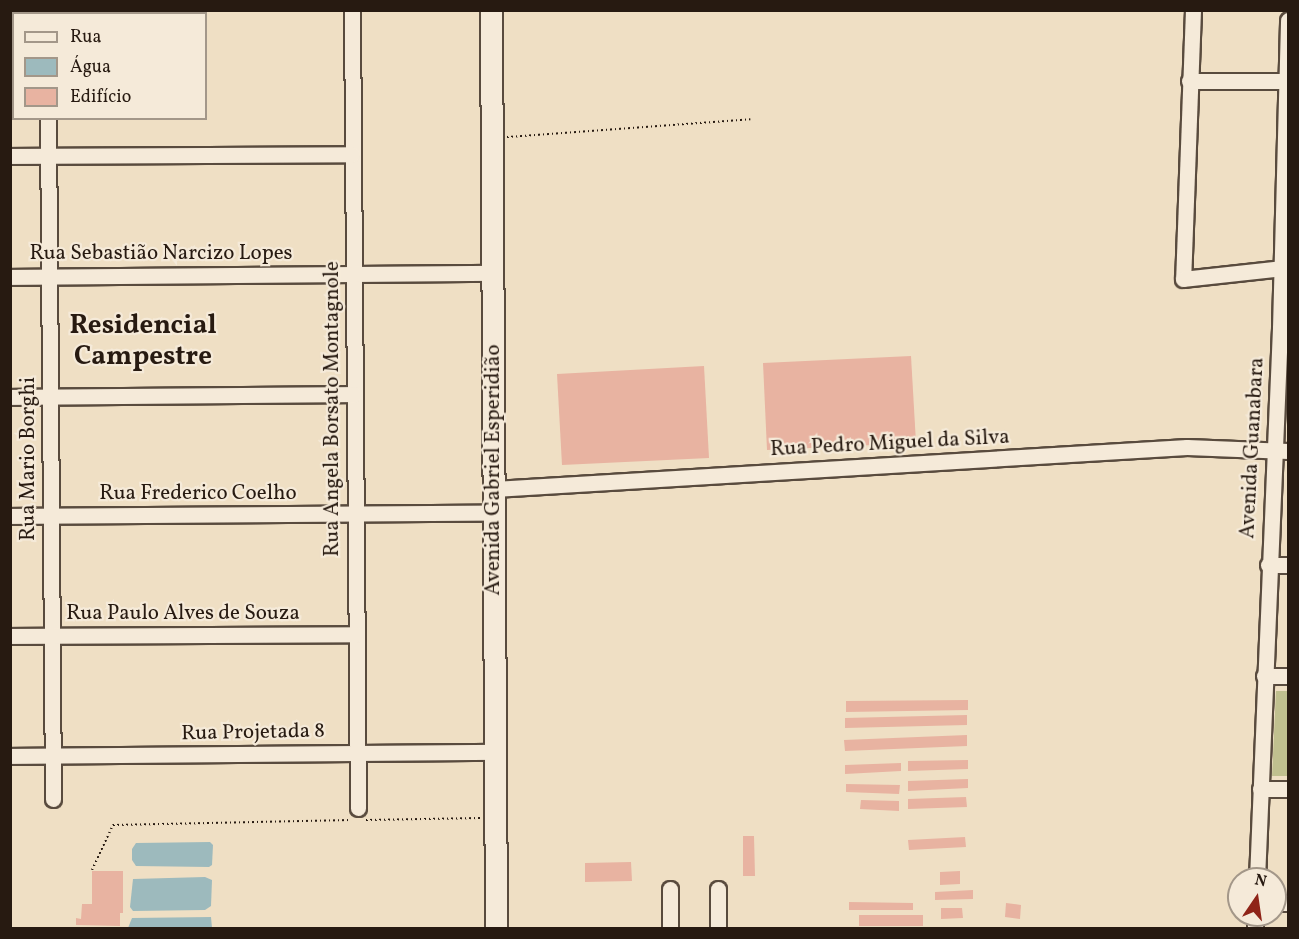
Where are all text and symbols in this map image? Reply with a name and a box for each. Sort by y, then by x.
legend [12,12,207,120]
text: Rua [70,25,101,50]
text: Água [70,55,111,80]
text: Edifício [70,85,131,110]
street label: Rua Sebastião Narcizo Lopes [29,241,293,267]
street label: Rua Angela Borsato Montagnole [320,261,346,557]
district label: Residencial Campestre [69,310,217,373]
street label: Avenida Gabriel Esperidião [481,344,507,596]
street label: Avenida Guanabara [1236,357,1270,539]
street label: Rua Mario Borghi [16,377,42,541]
street label: Rua Pedro Miguel da Silva [770,425,1010,463]
street label: Rua Frederico Coelho [99,481,297,507]
street label: Rua Paulo Alves de Souza [66,601,300,627]
street label: Rua Projetada 8 [181,719,325,747]
north arrow [1227,867,1287,927]
text: N [1252,869,1269,893]

